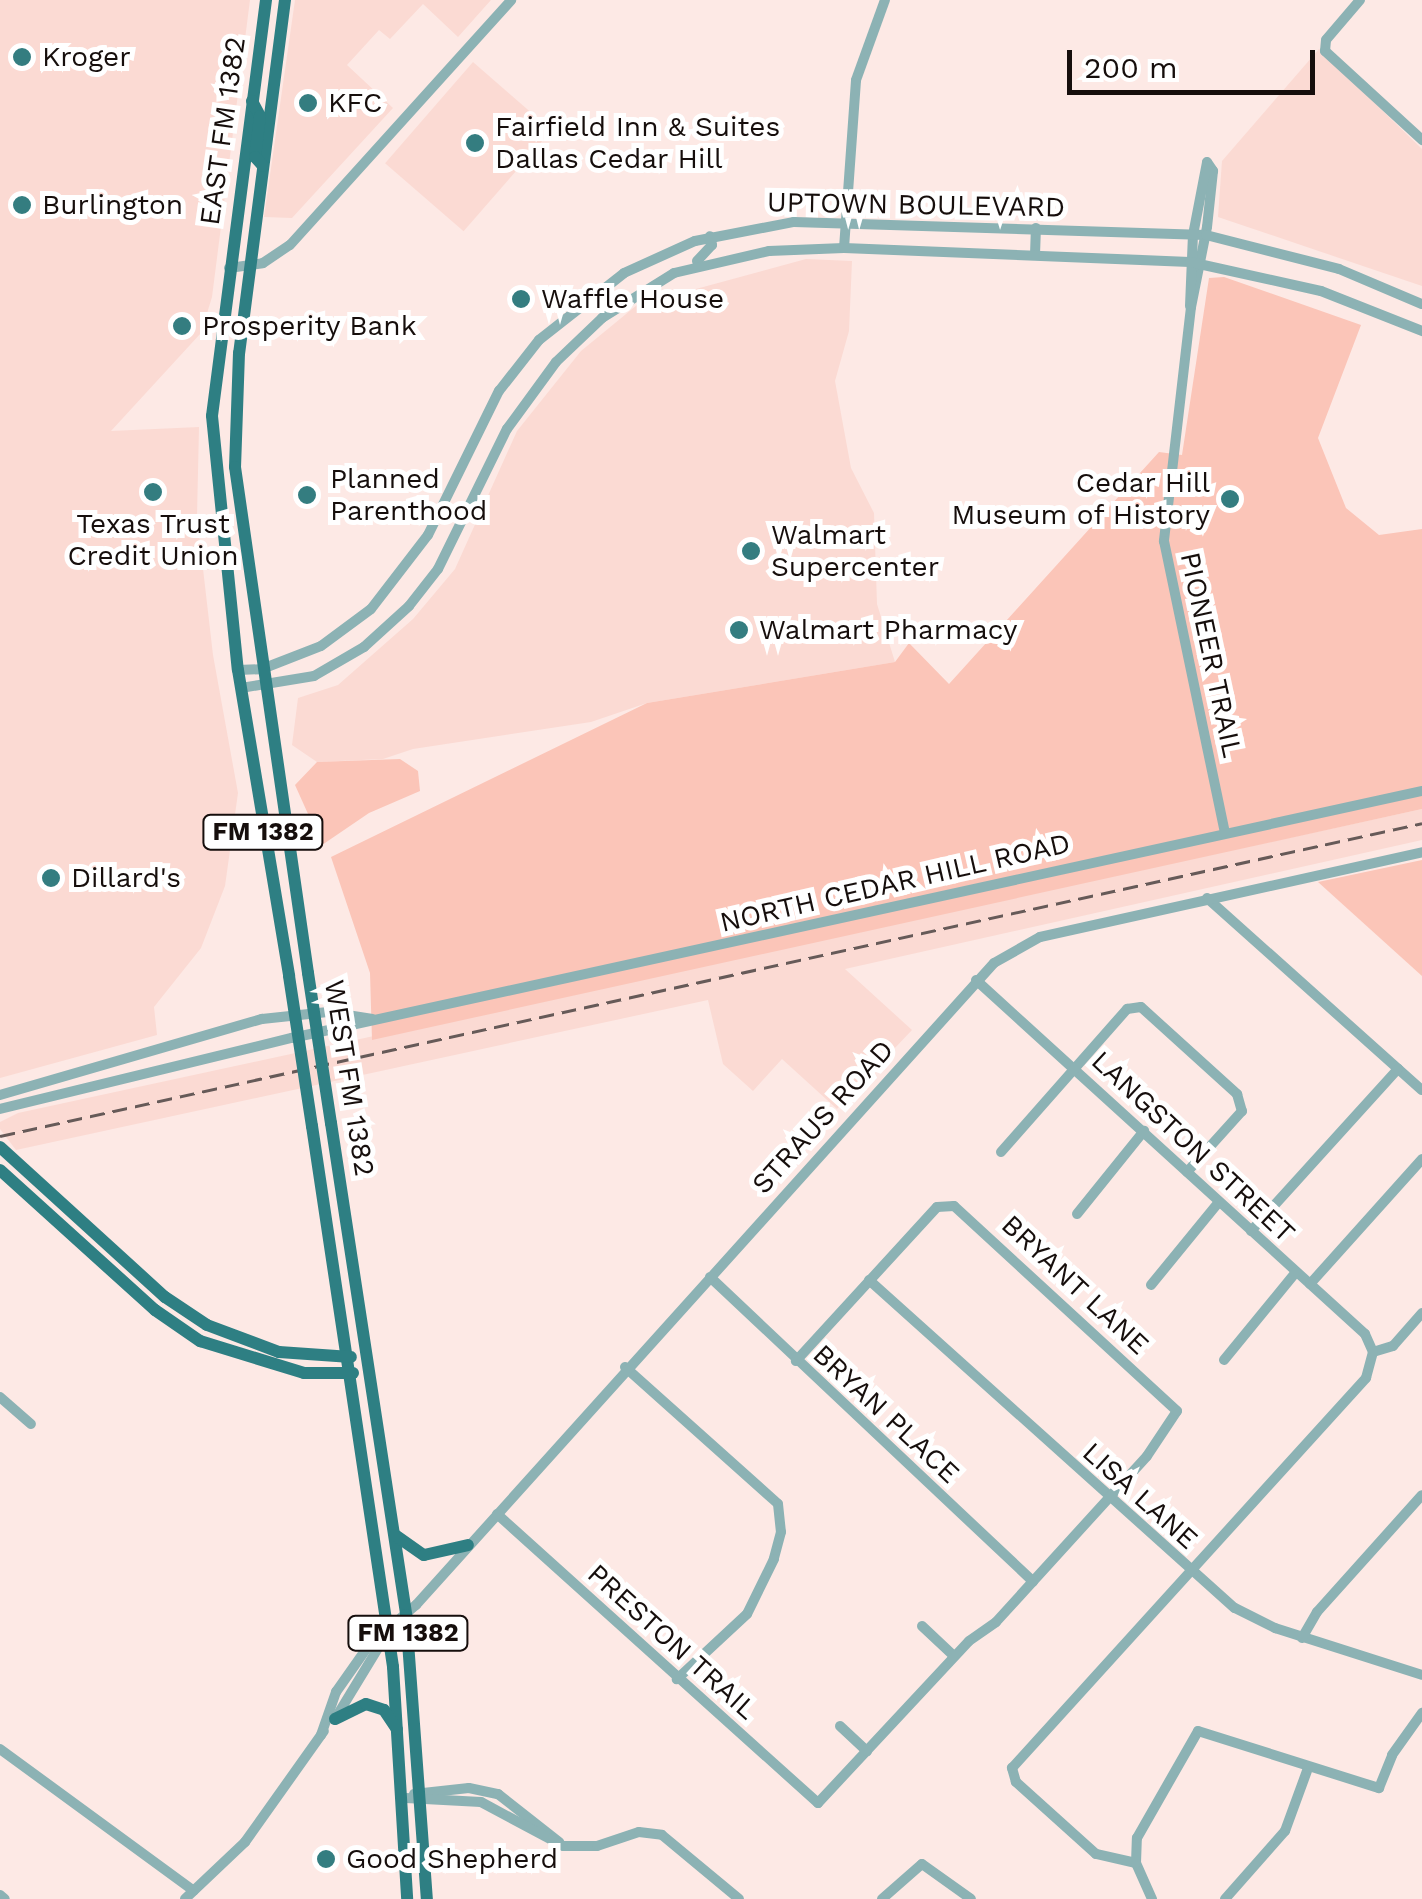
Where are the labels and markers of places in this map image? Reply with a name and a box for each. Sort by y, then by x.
place label: Kroger [42,40,131,74]
marker: Kroger [11,46,33,68]
place label: KFC [328,86,382,120]
marker: KFC [297,92,319,114]
place label: Fairfield Inn & Suites Dallas Cedar Hill [495,110,780,176]
marker: Fairfield Inn & Suites Dallas Cedar Hill [464,132,486,154]
place label: Burlington [42,188,183,222]
marker: Burlington [11,194,33,216]
place label: Waffle House [541,282,724,316]
marker: Waffle House [510,288,532,310]
place label: Prosperity Bank [202,309,417,343]
marker: Prosperity Bank [171,315,193,337]
place label: Planned Parenthood [330,462,487,528]
place label: Cedar Hill Museum of History [950,466,1210,532]
marker: Texas Trust Credit Union [142,481,164,503]
marker: Planned Parenthood [294,482,320,508]
marker: Cedar Hill Museum of History [1219,488,1241,510]
place label: Texas Trust Credit Union [67,507,239,573]
place label: Walmart Supercenter [771,518,939,584]
marker: Walmart Supercenter [740,540,762,562]
place label: Walmart Pharmacy [759,613,1017,647]
marker: Walmart Pharmacy [728,619,750,641]
place label: Dillard's [71,861,181,895]
marker: Dillard's [40,867,62,889]
place label: Good Shepherd [346,1842,558,1876]
marker: Good Shepherd [315,1848,337,1870]

